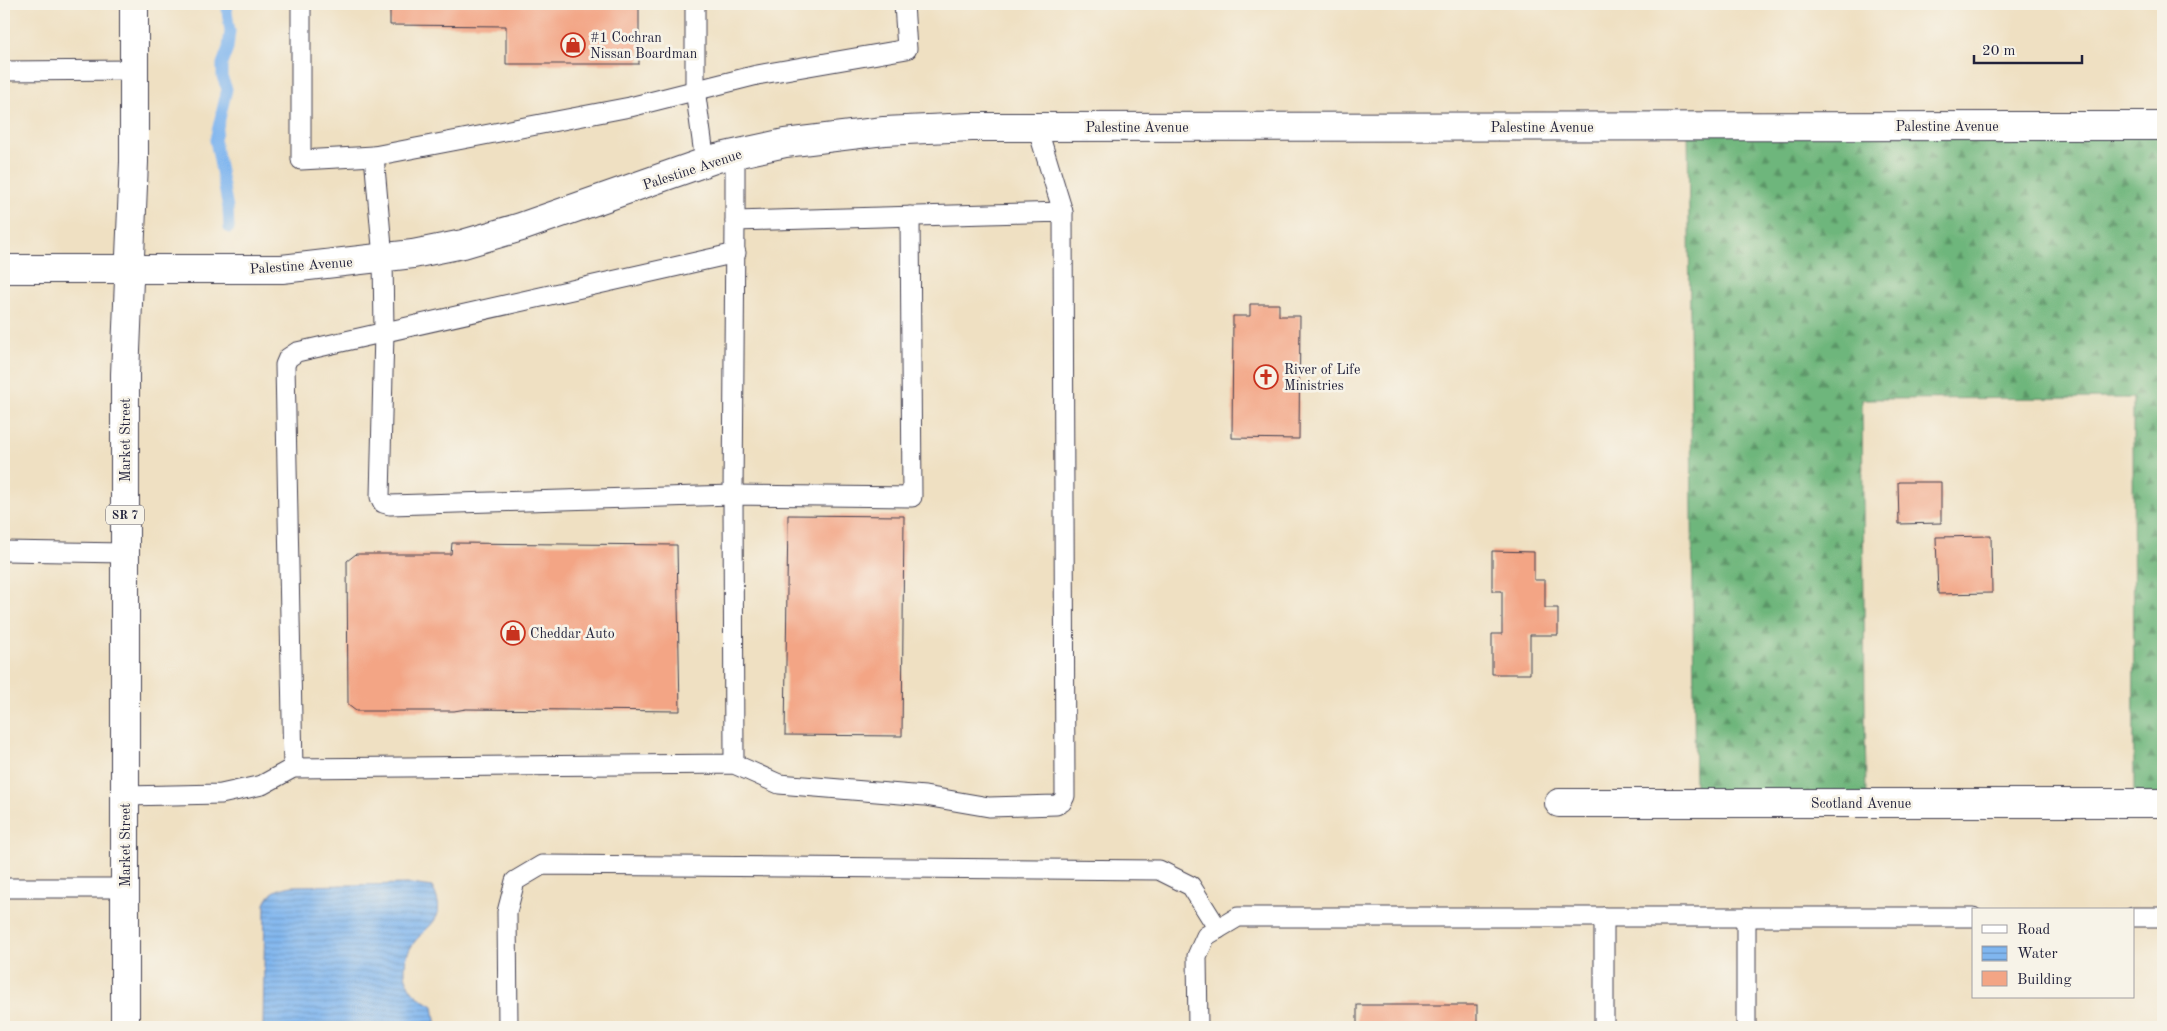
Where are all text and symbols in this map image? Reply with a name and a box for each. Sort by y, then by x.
place label: #1 Cochran Nissan Boardman [590,31,698,61]
shop icon: #1 Cochran Nissan Boardman [560,32,586,58]
scale bar [1974,32,2082,64]
text: 20 m [1982,44,2016,59]
street label: Palestine Avenue [1895,120,1999,134]
street label: Palestine Avenue [1085,121,1189,135]
street label: Palestine Avenue [1490,121,1594,135]
street label: Palestine Avenue [641,147,744,193]
street label: Palestine Avenue [249,255,353,277]
place label: River of Life Ministries [1284,363,1360,393]
church icon: River of Life Ministries [1253,364,1279,390]
street label: Market Street [119,398,133,482]
road number: SR 7 [106,506,144,524]
shop icon: Cheddar Auto [500,620,526,646]
place label: Cheddar Auto [530,627,615,641]
street label: Scotland Avenue [1811,797,1911,811]
street label: Market Street [119,803,133,887]
legend [1972,908,2134,998]
text: Road [2017,923,2051,938]
text: Water [2017,947,2058,962]
text: Building [2017,973,2072,988]

